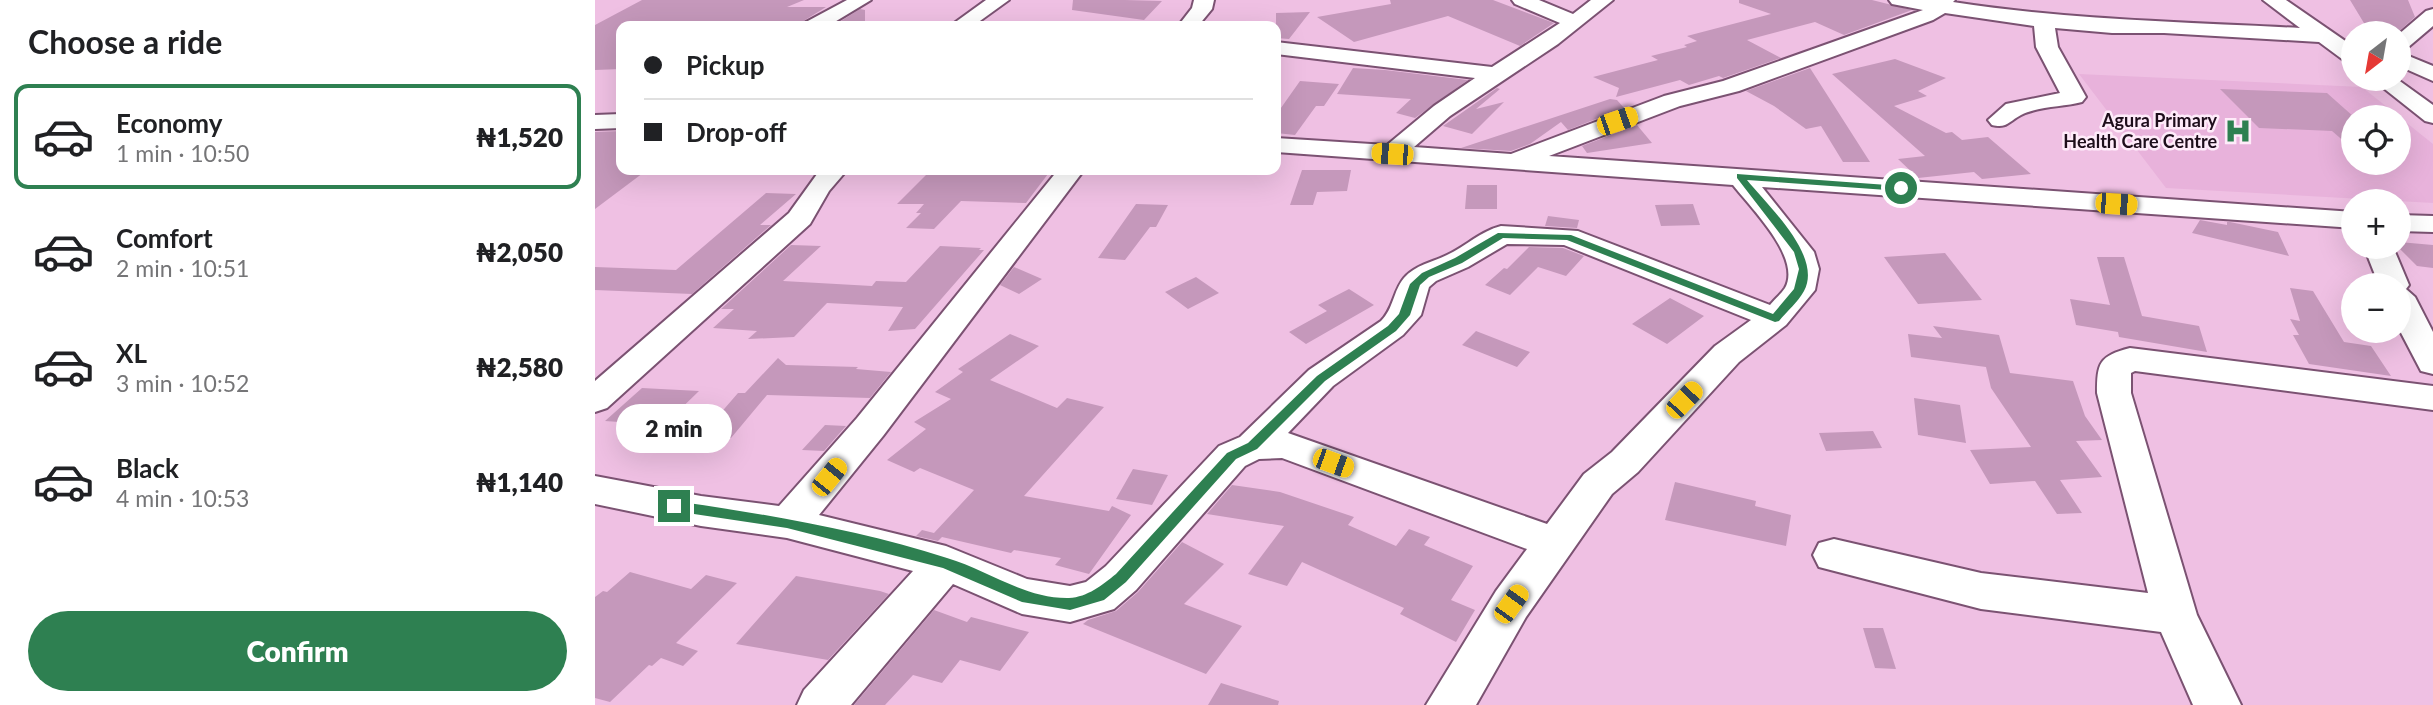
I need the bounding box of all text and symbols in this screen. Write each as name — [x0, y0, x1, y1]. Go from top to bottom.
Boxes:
north arrow — [2341, 21, 2411, 91]
map controls — [2341, 21, 2411, 343]
text: Choose a ride — [28, 22, 222, 61]
text: Pickup — [686, 49, 765, 81]
car — [1594, 104, 1641, 138]
icon: car — [32, 105, 95, 168]
button: locate — [2341, 105, 2411, 175]
text: Economy — [116, 107, 222, 139]
place label: Agura Primary Health Care Centre — [2063, 109, 2218, 152]
text: Drop-off — [686, 116, 787, 148]
hospital icon: Agura Primary Health Care Centre — [2223, 116, 2253, 146]
text: ₦1,520 — [476, 121, 563, 153]
text: 1 min · 10:50 — [116, 139, 249, 167]
car — [1371, 142, 1414, 166]
route start — [1885, 172, 1917, 204]
button: + — [2341, 189, 2411, 259]
car — [2095, 192, 2138, 216]
icon: car — [32, 220, 95, 283]
text: Comfort — [116, 222, 213, 254]
text: ₦2,050 — [476, 236, 563, 268]
text: 2 min · 10:51 — [116, 254, 249, 282]
button: − — [2341, 273, 2411, 343]
icon: car — [32, 335, 95, 398]
text: XL — [116, 337, 147, 369]
text: ₦2,580 — [476, 351, 563, 383]
text: 3 min · 10:52 — [116, 369, 249, 397]
car — [1662, 378, 1707, 422]
callout: 2 min — [616, 405, 732, 454]
text: 2 min — [645, 414, 703, 442]
car — [1310, 446, 1357, 480]
icon: car — [32, 450, 95, 513]
text: Black — [116, 452, 179, 484]
car — [808, 454, 851, 500]
text: ₦1,140 — [476, 466, 563, 498]
text: 4 min · 10:53 — [116, 484, 249, 512]
route end — [658, 490, 690, 522]
car — [1491, 581, 1532, 627]
button: Confirm — [28, 611, 567, 691]

